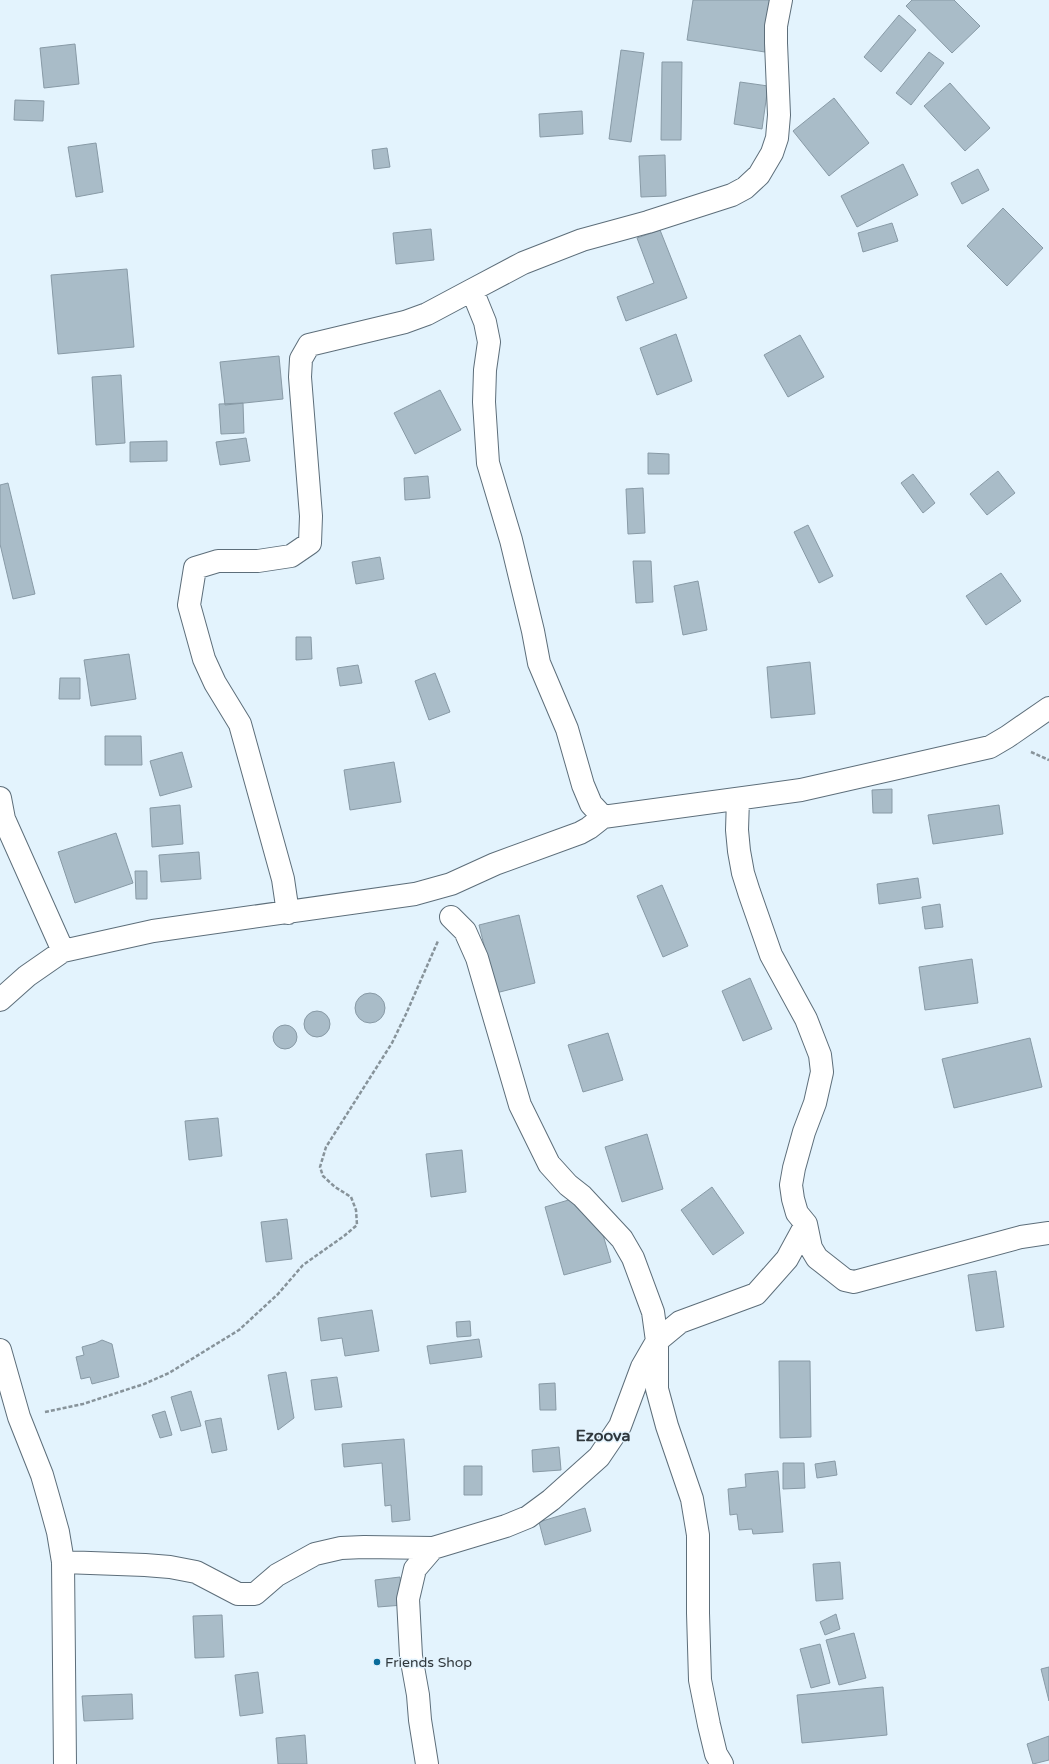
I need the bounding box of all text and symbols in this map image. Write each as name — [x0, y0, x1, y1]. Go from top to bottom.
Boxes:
district label: Ezoova — [576, 1426, 630, 1446]
place label: Friends Shop — [385, 1654, 472, 1671]
marker: Friends Shop — [372, 1657, 382, 1667]

